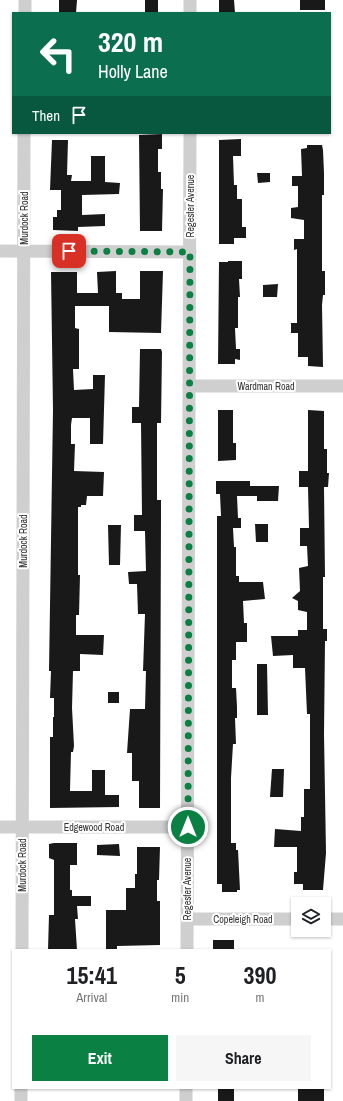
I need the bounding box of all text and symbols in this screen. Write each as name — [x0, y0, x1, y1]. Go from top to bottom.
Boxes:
text: 320 m — [98, 23, 163, 61]
icon: left — [32, 28, 84, 80]
text: Holly Lane — [98, 59, 168, 84]
icon: arrive — [68, 104, 90, 126]
text: Then — [32, 105, 60, 126]
street label: Regester Avenue — [184, 174, 197, 237]
street label: Murdock Road — [18, 191, 31, 245]
pin — [52, 234, 86, 268]
icon: arrive — [58, 240, 80, 262]
street label: Wardman Road — [237, 380, 295, 393]
street label: Murdock Road — [17, 514, 30, 568]
position arrow — [167, 806, 209, 848]
street label: Edgewood Road — [64, 821, 124, 834]
street label: Murdock Road — [16, 838, 29, 892]
street label: Regester Avenue — [181, 857, 194, 920]
map controls — [291, 897, 331, 937]
button: layers — [291, 897, 331, 937]
street label: Copeleigh Road — [213, 913, 273, 926]
text: 15:41 — [67, 959, 117, 991]
text: 5 — [175, 959, 186, 991]
text: 390 — [244, 959, 276, 991]
text: Arrival — [76, 989, 107, 1006]
text: min — [171, 989, 189, 1006]
text: m — [256, 989, 264, 1006]
button: Exit — [32, 1035, 168, 1081]
button: Share — [176, 1035, 311, 1081]

